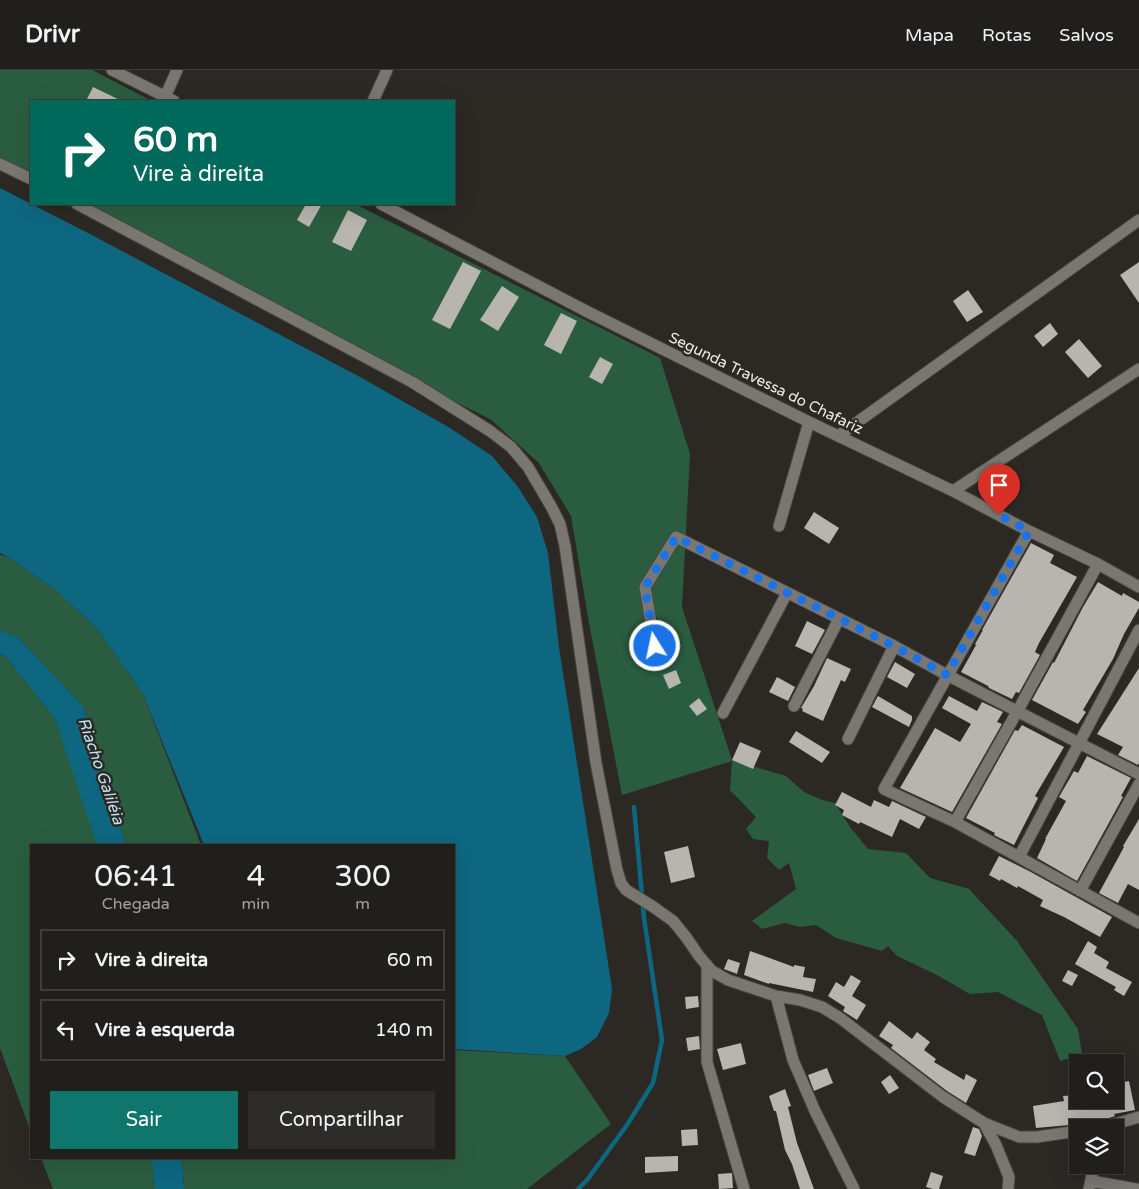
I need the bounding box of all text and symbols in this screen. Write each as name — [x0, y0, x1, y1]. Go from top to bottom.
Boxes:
text: Drivr — [25, 20, 80, 49]
text: Mapa — [905, 24, 954, 46]
text: Rotas — [982, 24, 1031, 46]
text: Salvos — [1059, 24, 1114, 46]
text: 60 m — [133, 119, 218, 161]
icon: right — [50, 120, 115, 185]
text: Vire à direita — [133, 161, 264, 187]
street label: Segunda Travessa do Chafariz — [666, 328, 866, 438]
pin — [978, 464, 1020, 515]
icon: arrive — [985, 471, 1013, 499]
position arrow — [628, 619, 680, 671]
water label: Riacho Galiléia — [73, 715, 129, 828]
text: 06:41 — [94, 858, 177, 895]
text: 4 — [246, 858, 265, 895]
text: 300 — [334, 858, 391, 895]
text: Chegada — [102, 894, 170, 914]
text: min — [242, 894, 270, 914]
text: m — [355, 894, 370, 914]
icon: right — [52, 946, 80, 974]
text: Vire à direita — [95, 949, 208, 971]
text: 60 m — [387, 949, 433, 971]
icon: left — [52, 1016, 80, 1044]
text: Vire à esquerda — [95, 1019, 235, 1041]
text: 140 m — [375, 1019, 433, 1041]
map controls — [1069, 1054, 1124, 1174]
button: search — [1069, 1054, 1124, 1109]
button: Sair — [50, 1091, 238, 1149]
button: Compartilhar — [248, 1091, 435, 1149]
button: layers — [1069, 1119, 1124, 1174]

